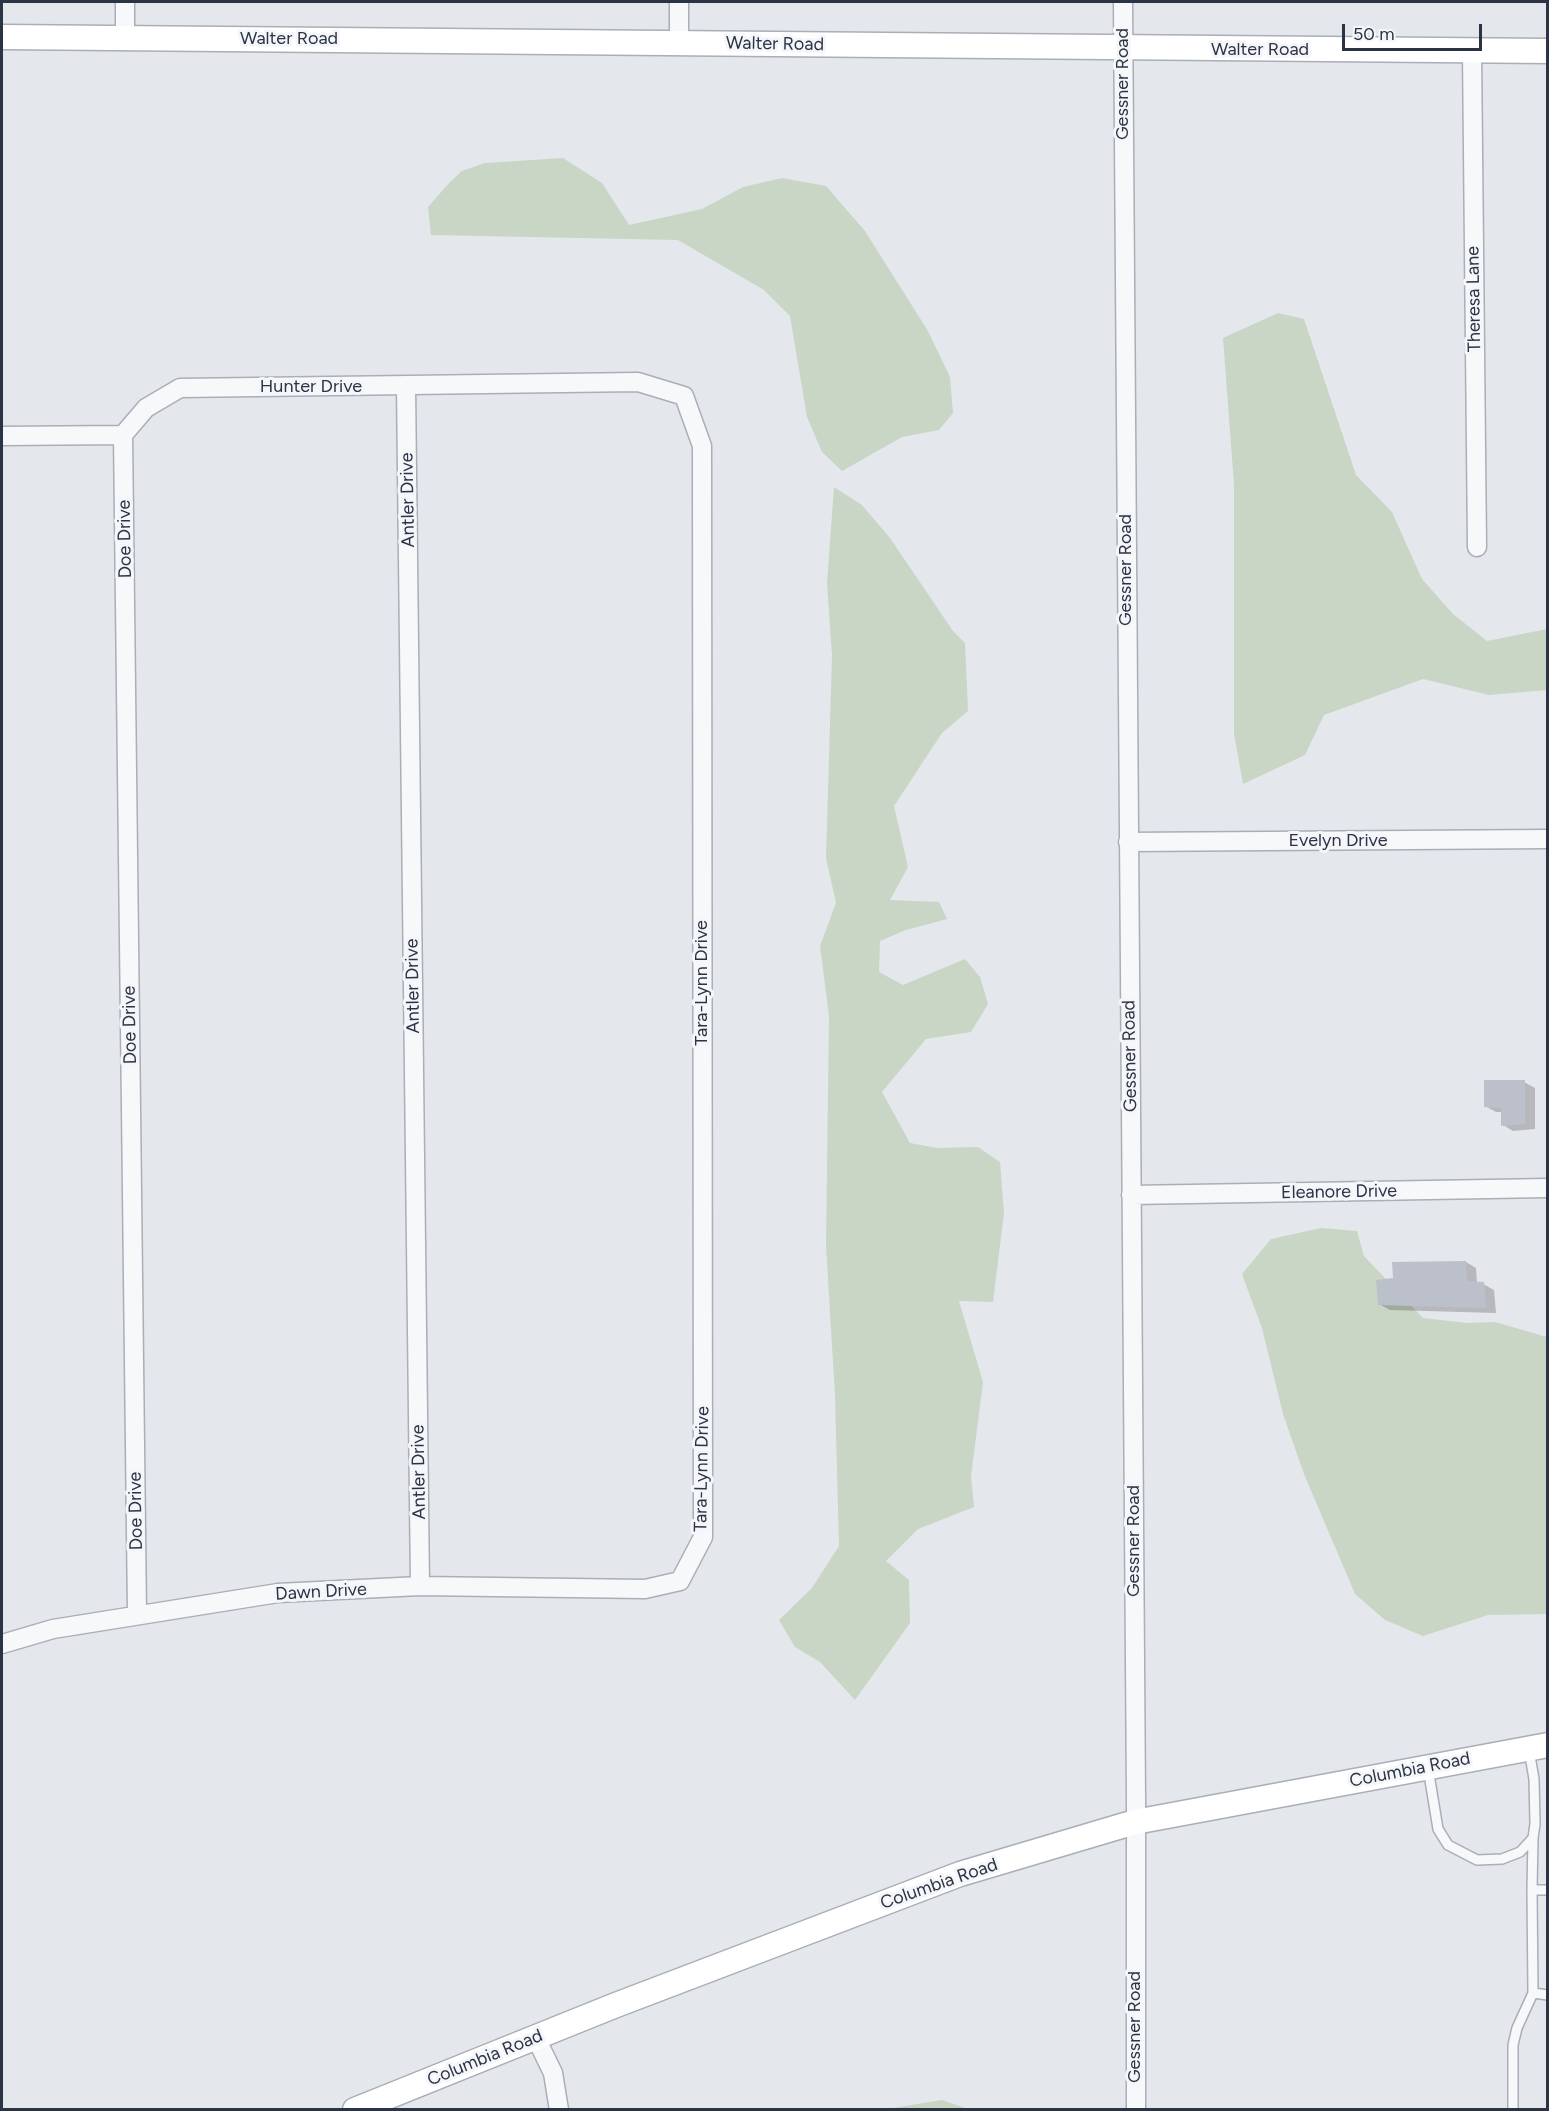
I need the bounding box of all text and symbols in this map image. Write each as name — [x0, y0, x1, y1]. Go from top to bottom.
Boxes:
scale bar — [1345, 12, 1484, 50]
text: 50 m — [1353, 23, 1395, 45]
street label: Walter Road — [240, 28, 338, 50]
street label: Gessner Road — [1112, 28, 1134, 140]
street label: Walter Road — [726, 32, 824, 56]
street label: Walter Road — [1211, 39, 1309, 61]
street label: Theresa Lane — [1462, 246, 1486, 352]
street label: Hunter Drive — [260, 376, 362, 398]
street label: Antler Drive — [396, 452, 420, 548]
street label: Doe Drive — [114, 499, 136, 579]
street label: Gessner Road — [1115, 514, 1137, 626]
street label: Evelyn Drive — [1288, 830, 1388, 852]
street label: Tara-Lynn Drive — [691, 920, 713, 1046]
street label: Antler Drive — [401, 938, 425, 1034]
street label: Doe Drive — [119, 985, 141, 1065]
street label: Gessner Road — [1118, 1000, 1142, 1112]
street label: Eleanore Drive — [1281, 1180, 1397, 1204]
street label: Tara-Lynn Drive — [690, 1406, 714, 1532]
street label: Antler Drive — [407, 1424, 431, 1520]
street label: Doe Drive — [125, 1471, 147, 1551]
street label: Gessner Road — [1123, 1485, 1145, 1597]
street label: Dawn Drive — [275, 1579, 367, 1605]
street label: Columbia Road — [1348, 1748, 1472, 1792]
street label: Columbia Road — [878, 1854, 1000, 1914]
street label: Gessner Road — [1124, 1971, 1146, 2083]
street label: Columbia Road — [424, 2025, 546, 2091]

